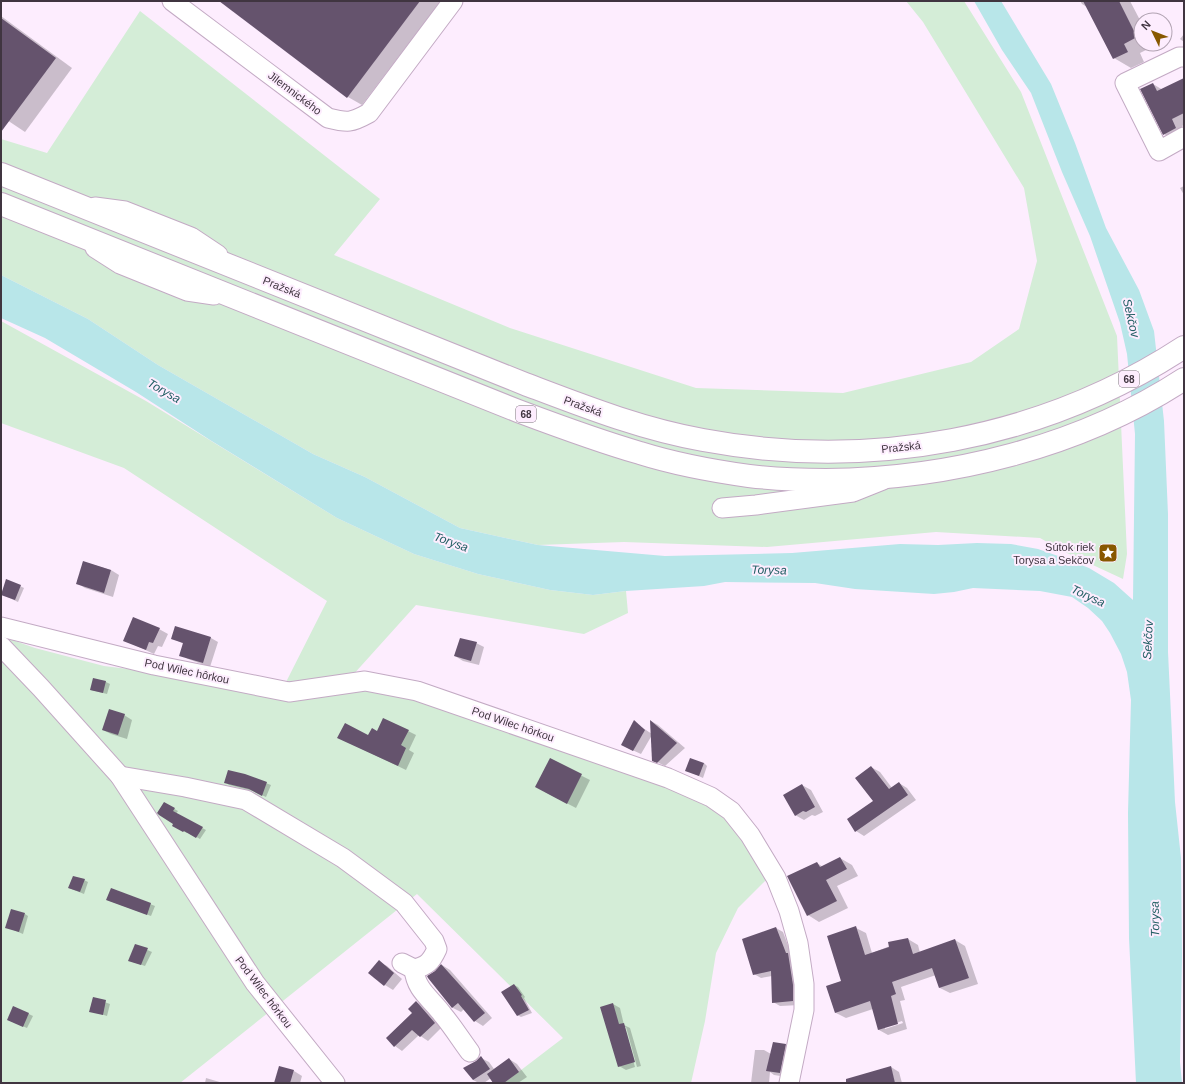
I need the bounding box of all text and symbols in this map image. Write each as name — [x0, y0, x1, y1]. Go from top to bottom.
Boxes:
north arrow — [1133, 12, 1173, 52]
text: N — [1139, 18, 1153, 32]
street label: Jilemnického — [266, 69, 324, 117]
street label: Pražská — [261, 274, 303, 300]
water label: Sekčov — [1120, 297, 1142, 340]
road number: 68 — [1119, 371, 1139, 387]
water label: Torysa — [145, 376, 183, 406]
street label: Pražská — [562, 394, 605, 419]
road number: 68 — [516, 406, 536, 422]
street label: Pražská — [881, 439, 922, 455]
water label: Torysa — [432, 529, 470, 555]
place label: Sútok riek Torysa a Sekčov — [1013, 541, 1094, 566]
place icon: Sútok riek Torysa a Sekčov — [1097, 542, 1119, 564]
water label: Torysa — [751, 563, 787, 577]
water label: Torysa — [1069, 582, 1107, 610]
water label: Sekčov — [1140, 619, 1156, 660]
street label: Pod Wilec hôrkou — [144, 656, 230, 686]
street label: Pod Wilec hôrkou — [470, 704, 556, 744]
water label: Torysa — [1148, 901, 1162, 937]
street label: Pod Wilec hôrkou — [233, 954, 295, 1030]

